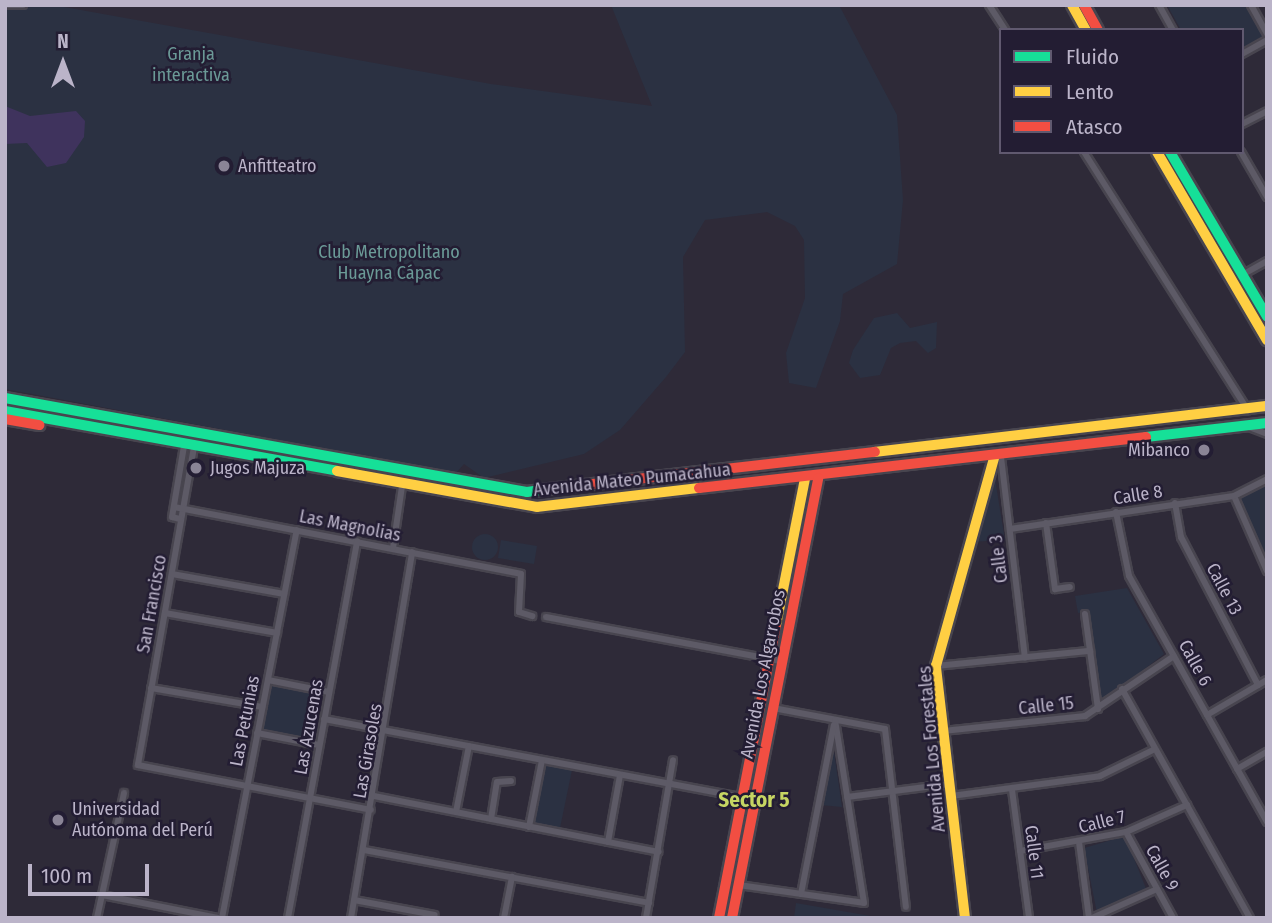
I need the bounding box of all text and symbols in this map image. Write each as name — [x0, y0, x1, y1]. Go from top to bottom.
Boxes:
north arrow — [28, 28, 98, 98]
legend — [999, 28, 1244, 154]
text: N — [57, 30, 69, 53]
park label: Granja interactiva — [152, 44, 230, 86]
text: Fluido — [1066, 44, 1119, 70]
text: Lento — [1066, 79, 1114, 105]
text: Atasco — [1066, 114, 1123, 140]
place label: Anfitteatro — [238, 155, 317, 177]
marker: Anfitteatro — [216, 158, 232, 174]
park label: Club Metropolitano Huayna Cápac — [318, 242, 460, 284]
place label: Mibanco — [1128, 439, 1190, 461]
marker: Mibanco — [1196, 442, 1212, 458]
place label: Jugos Majuza — [210, 457, 305, 479]
street label: Avenida Mateo Pumacahua — [532, 459, 732, 501]
marker: Jugos Majuza — [188, 460, 204, 476]
street label: Calle 8 — [1112, 480, 1164, 510]
street label: Las Magnolias — [297, 506, 403, 546]
street label: Calle 3 — [985, 534, 1013, 584]
street label: San Francisco — [133, 553, 171, 655]
street label: Calle 13 — [1201, 560, 1247, 618]
street label: Avenida Los Algarrobos — [736, 588, 790, 760]
street label: Calle 6 — [1174, 636, 1216, 690]
street label: Avenida Los Forestales — [914, 665, 950, 833]
street label: Las Petunias — [226, 674, 264, 768]
street label: Las Azucenas — [290, 678, 328, 776]
street label: Calle 15 — [1017, 692, 1075, 720]
street label: Las Girasoles — [349, 702, 387, 800]
district label: Sector 5 — [718, 787, 790, 813]
place label: Universidad Autónoma del Perú — [72, 799, 213, 842]
street label: Calle 7 — [1076, 806, 1128, 838]
marker: Universidad Autónoma del Perú — [50, 812, 66, 828]
street label: Calle 11 — [1020, 824, 1048, 880]
street label: Calle 9 — [1141, 841, 1183, 895]
scale bar — [32, 850, 152, 894]
text: 100 m — [41, 863, 92, 889]

